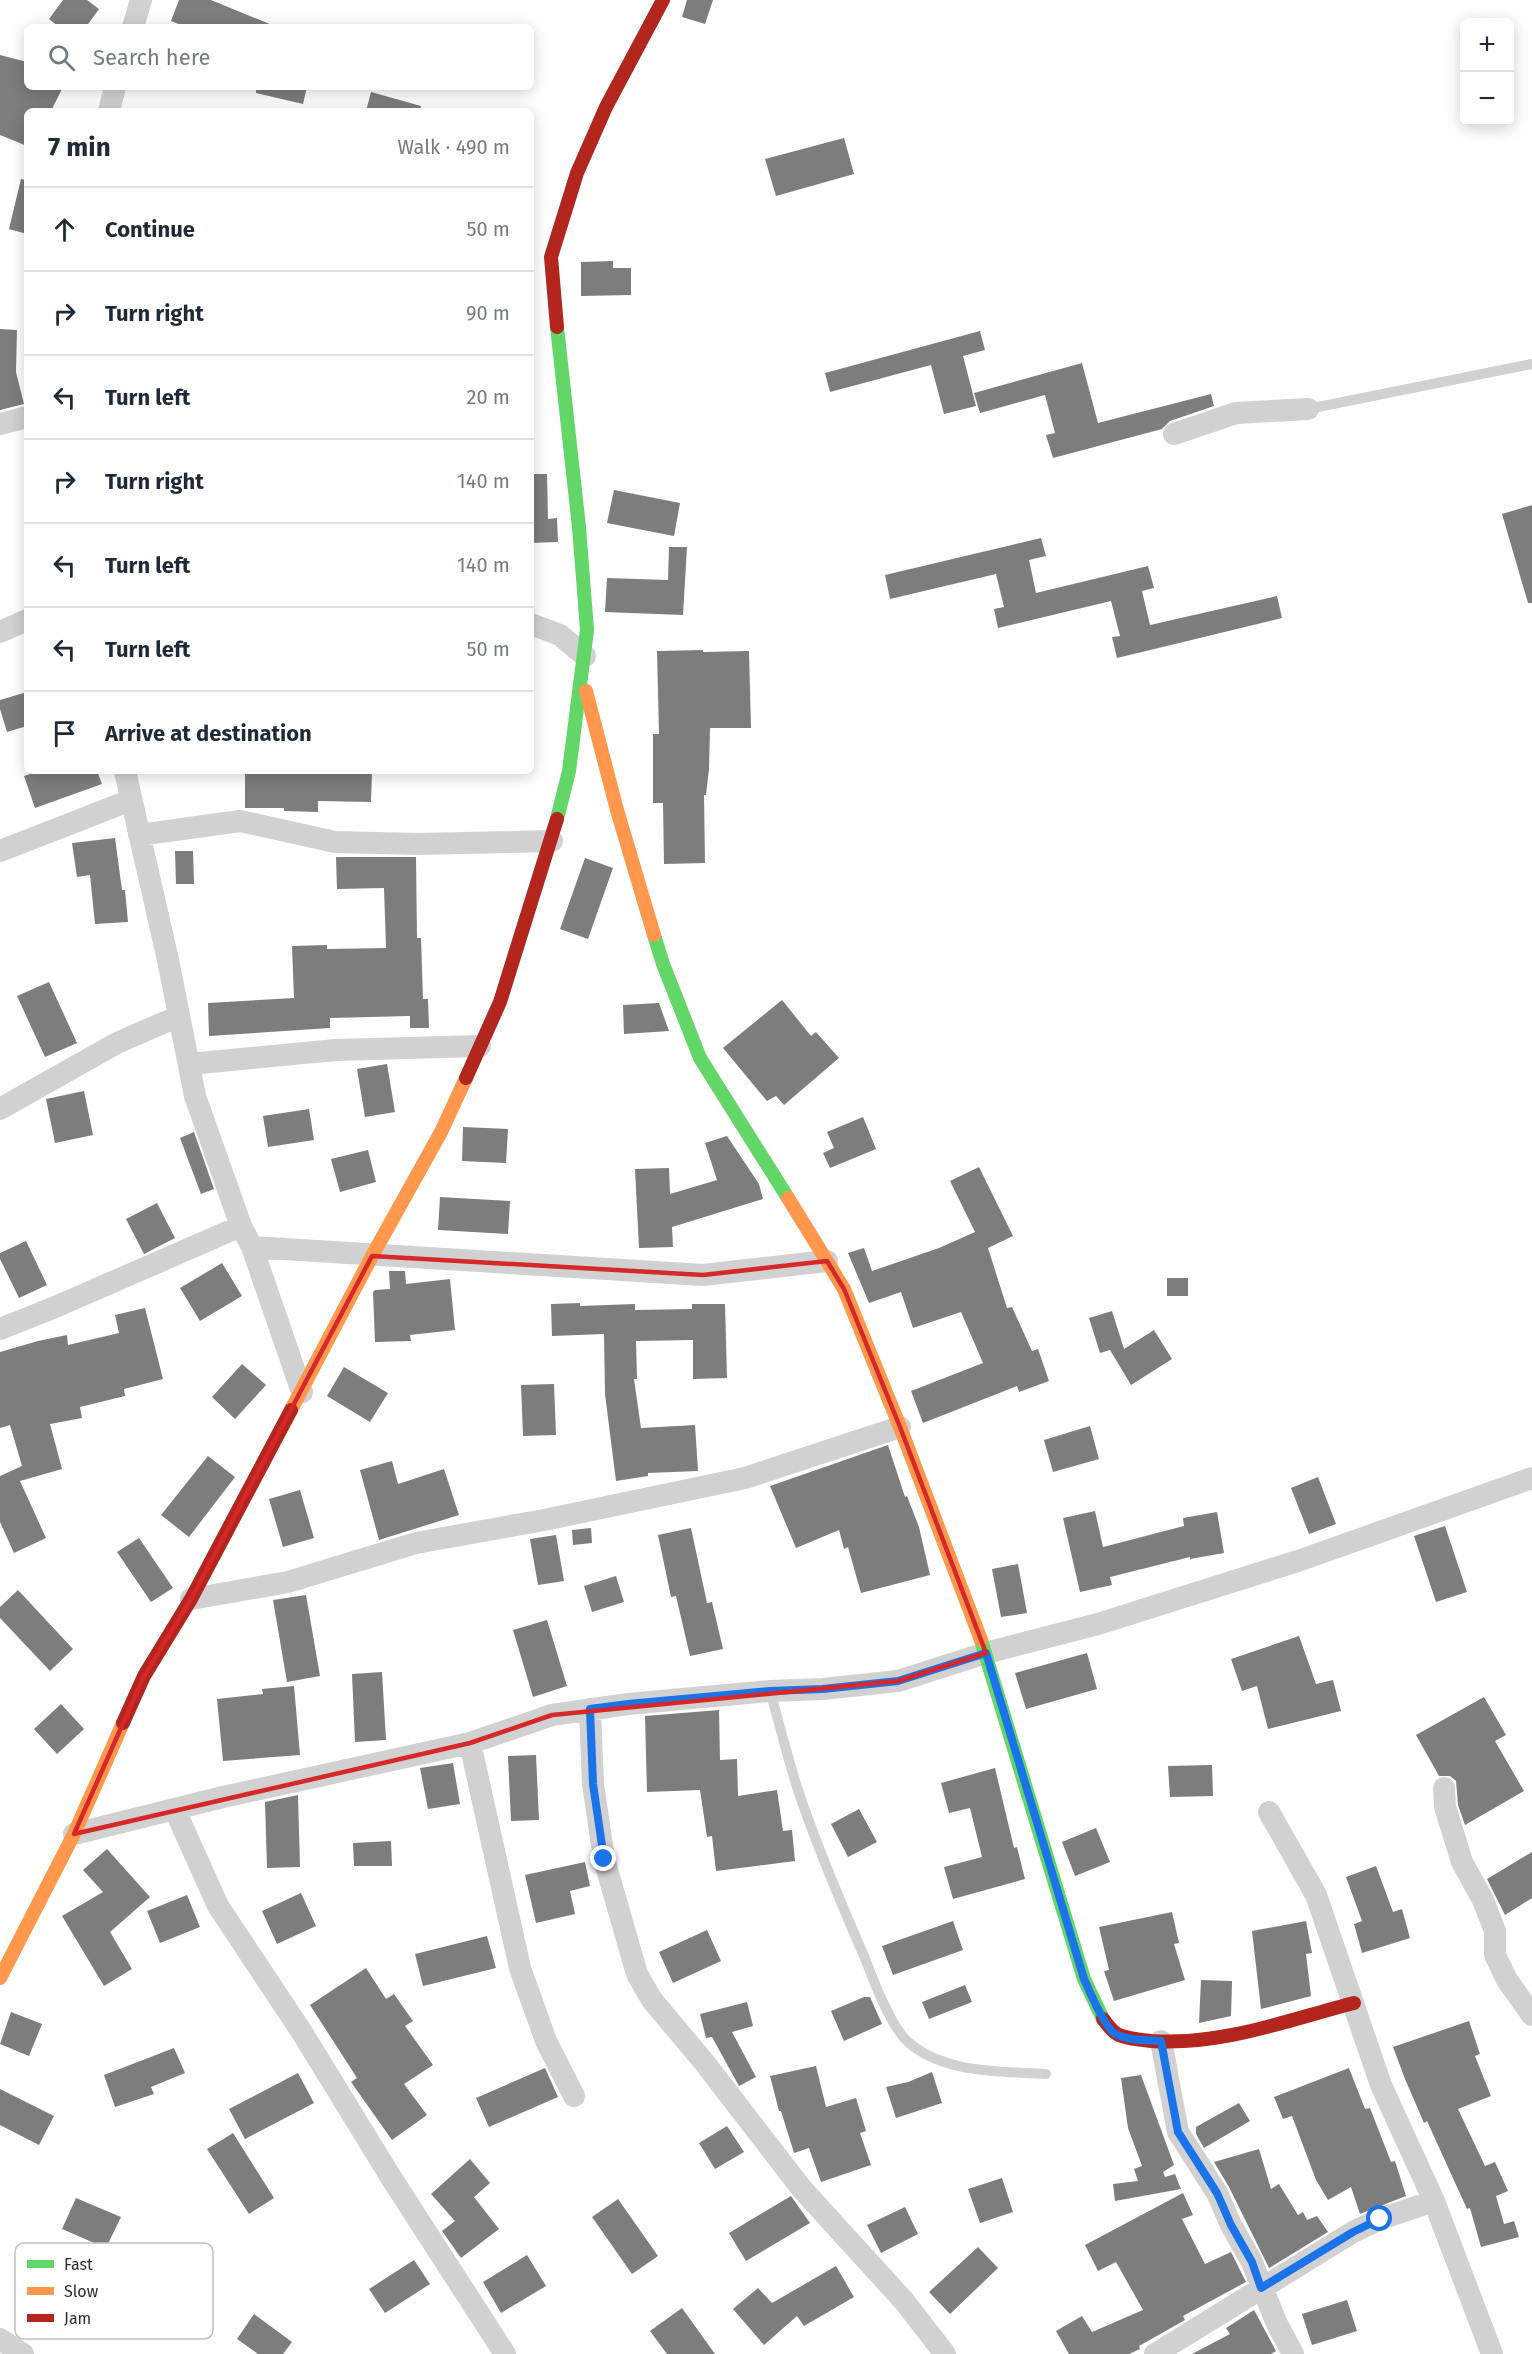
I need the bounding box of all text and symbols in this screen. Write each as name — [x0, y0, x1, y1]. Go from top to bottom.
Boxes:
map controls — [1460, 18, 1514, 126]
button: + — [1460, 18, 1514, 72]
search box — [24, 24, 534, 90]
icon: search — [45, 41, 78, 74]
text: Search here — [93, 44, 211, 71]
button: − — [1460, 72, 1514, 126]
text: 7 min — [48, 132, 111, 163]
text: Walk · 490 m — [398, 135, 510, 159]
icon: ahead — [48, 213, 81, 246]
text: Continue — [105, 216, 195, 243]
text: 50 m — [466, 217, 510, 241]
icon: right — [48, 297, 81, 330]
text: Turn right — [105, 300, 204, 327]
text: 90 m — [466, 301, 510, 325]
icon: left — [48, 381, 81, 414]
text: Turn left — [105, 384, 190, 411]
text: 20 m — [467, 385, 510, 409]
icon: right — [48, 465, 81, 498]
text: Turn right — [105, 468, 204, 495]
text: 140 m — [457, 469, 510, 493]
icon: left — [48, 549, 81, 582]
text: Turn left — [105, 552, 190, 579]
text: 140 m — [457, 553, 510, 577]
icon: left — [48, 633, 81, 666]
text: Turn left — [105, 636, 190, 663]
text: 50 m — [466, 637, 510, 661]
icon: arrive — [48, 717, 81, 750]
text: Arrive at destination — [105, 720, 312, 747]
route end — [590, 1845, 616, 1871]
route start — [1366, 2205, 1392, 2231]
legend — [15, 2243, 213, 2339]
text: Fast — [64, 2255, 93, 2274]
text: Slow — [64, 2282, 99, 2301]
text: Jam — [64, 2309, 91, 2328]

